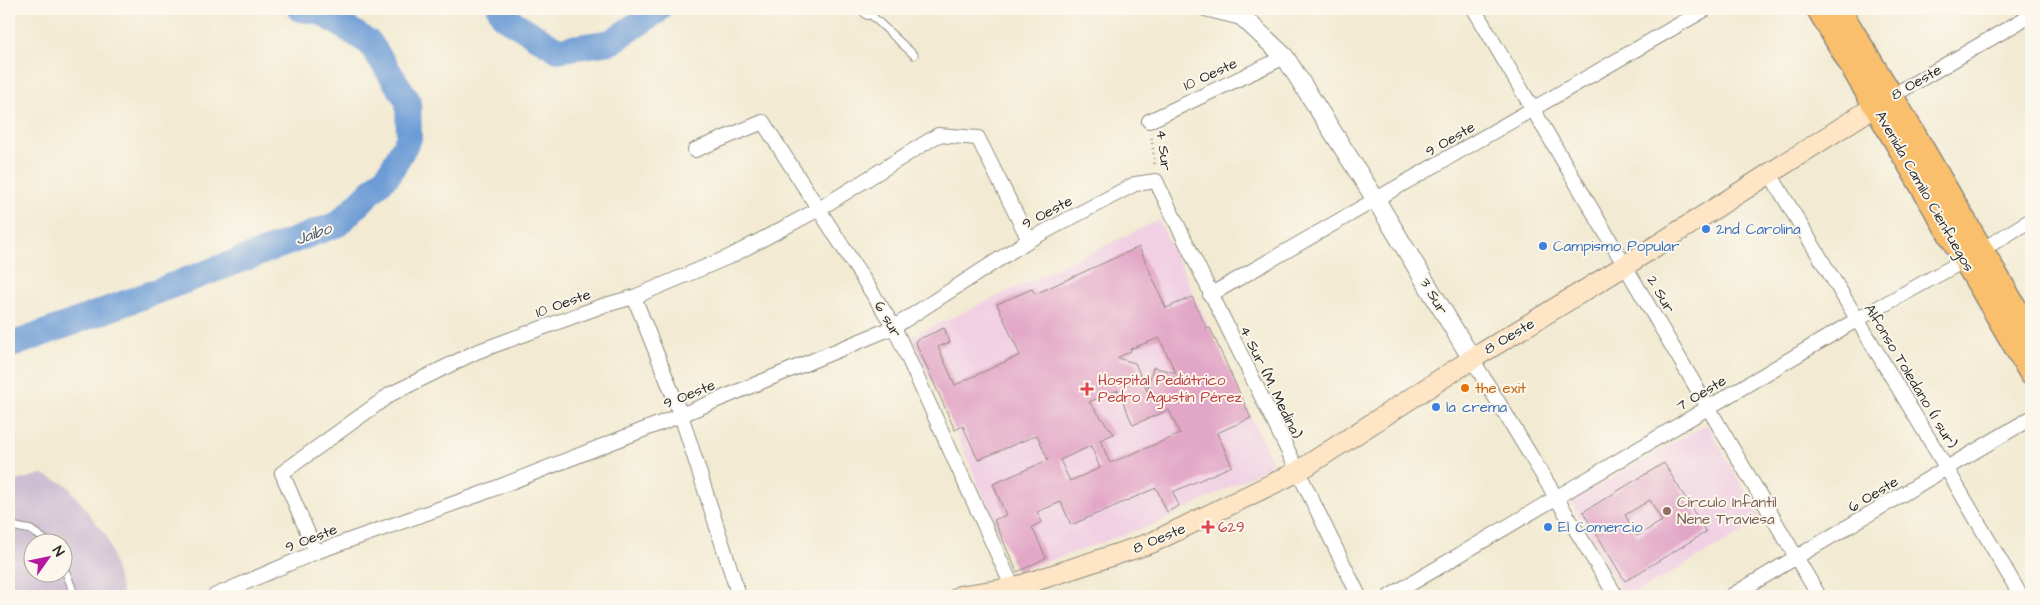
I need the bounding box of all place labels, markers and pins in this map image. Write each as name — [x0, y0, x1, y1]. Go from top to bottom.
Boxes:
place label: 2nd Carolina — [1716, 219, 1801, 240]
marker: 2nd Carolina — [1700, 223, 1712, 235]
place label: Campismo Popular — [1553, 236, 1679, 257]
marker: Campismo Popular — [1537, 240, 1549, 252]
place label: Hospital Pediátrico Pedro Agustín Pérez — [1098, 370, 1242, 409]
place label: the exit — [1475, 378, 1526, 399]
marker: Hospital Pediátrico Pedro Agustín Pérez — [1080, 382, 1094, 396]
marker: the exit — [1459, 382, 1471, 394]
place label: la crema — [1446, 397, 1508, 418]
marker: la crema — [1430, 401, 1442, 413]
place label: Círculo Infantil Nene Traviesa — [1677, 492, 1777, 530]
marker: Círculo Infantil Nene Traviesa — [1661, 505, 1673, 517]
place label: 629 — [1218, 517, 1245, 538]
place label: El Comercio — [1558, 517, 1643, 538]
marker: 629 — [1202, 521, 1214, 533]
marker: El Comercio — [1542, 521, 1554, 533]

